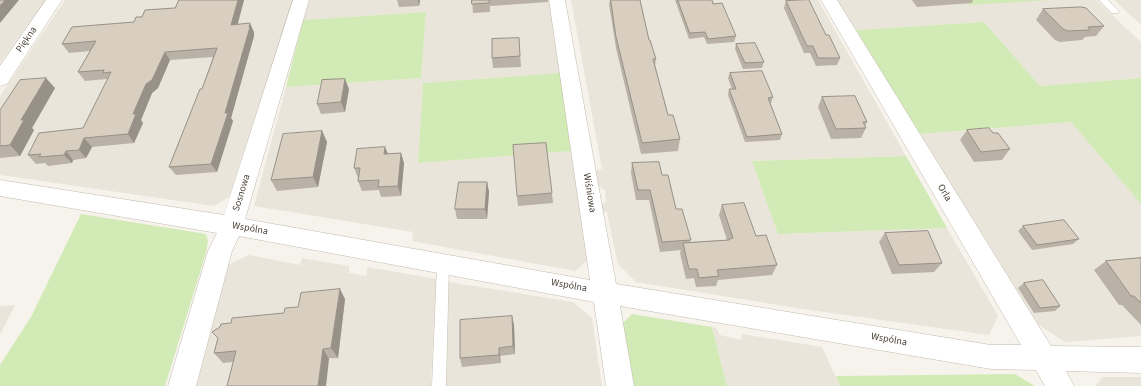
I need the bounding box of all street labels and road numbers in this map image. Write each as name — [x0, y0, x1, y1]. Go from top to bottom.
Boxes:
street label: Piękna — [14, 25, 40, 55]
street label: Wiśniowa — [580, 172, 598, 214]
street label: Sosnowa — [231, 173, 253, 213]
street label: Orla — [934, 182, 954, 204]
street label: Wspólna — [231, 220, 269, 238]
street label: Wspólna — [550, 277, 588, 295]
street label: Wspólna — [870, 331, 908, 349]

